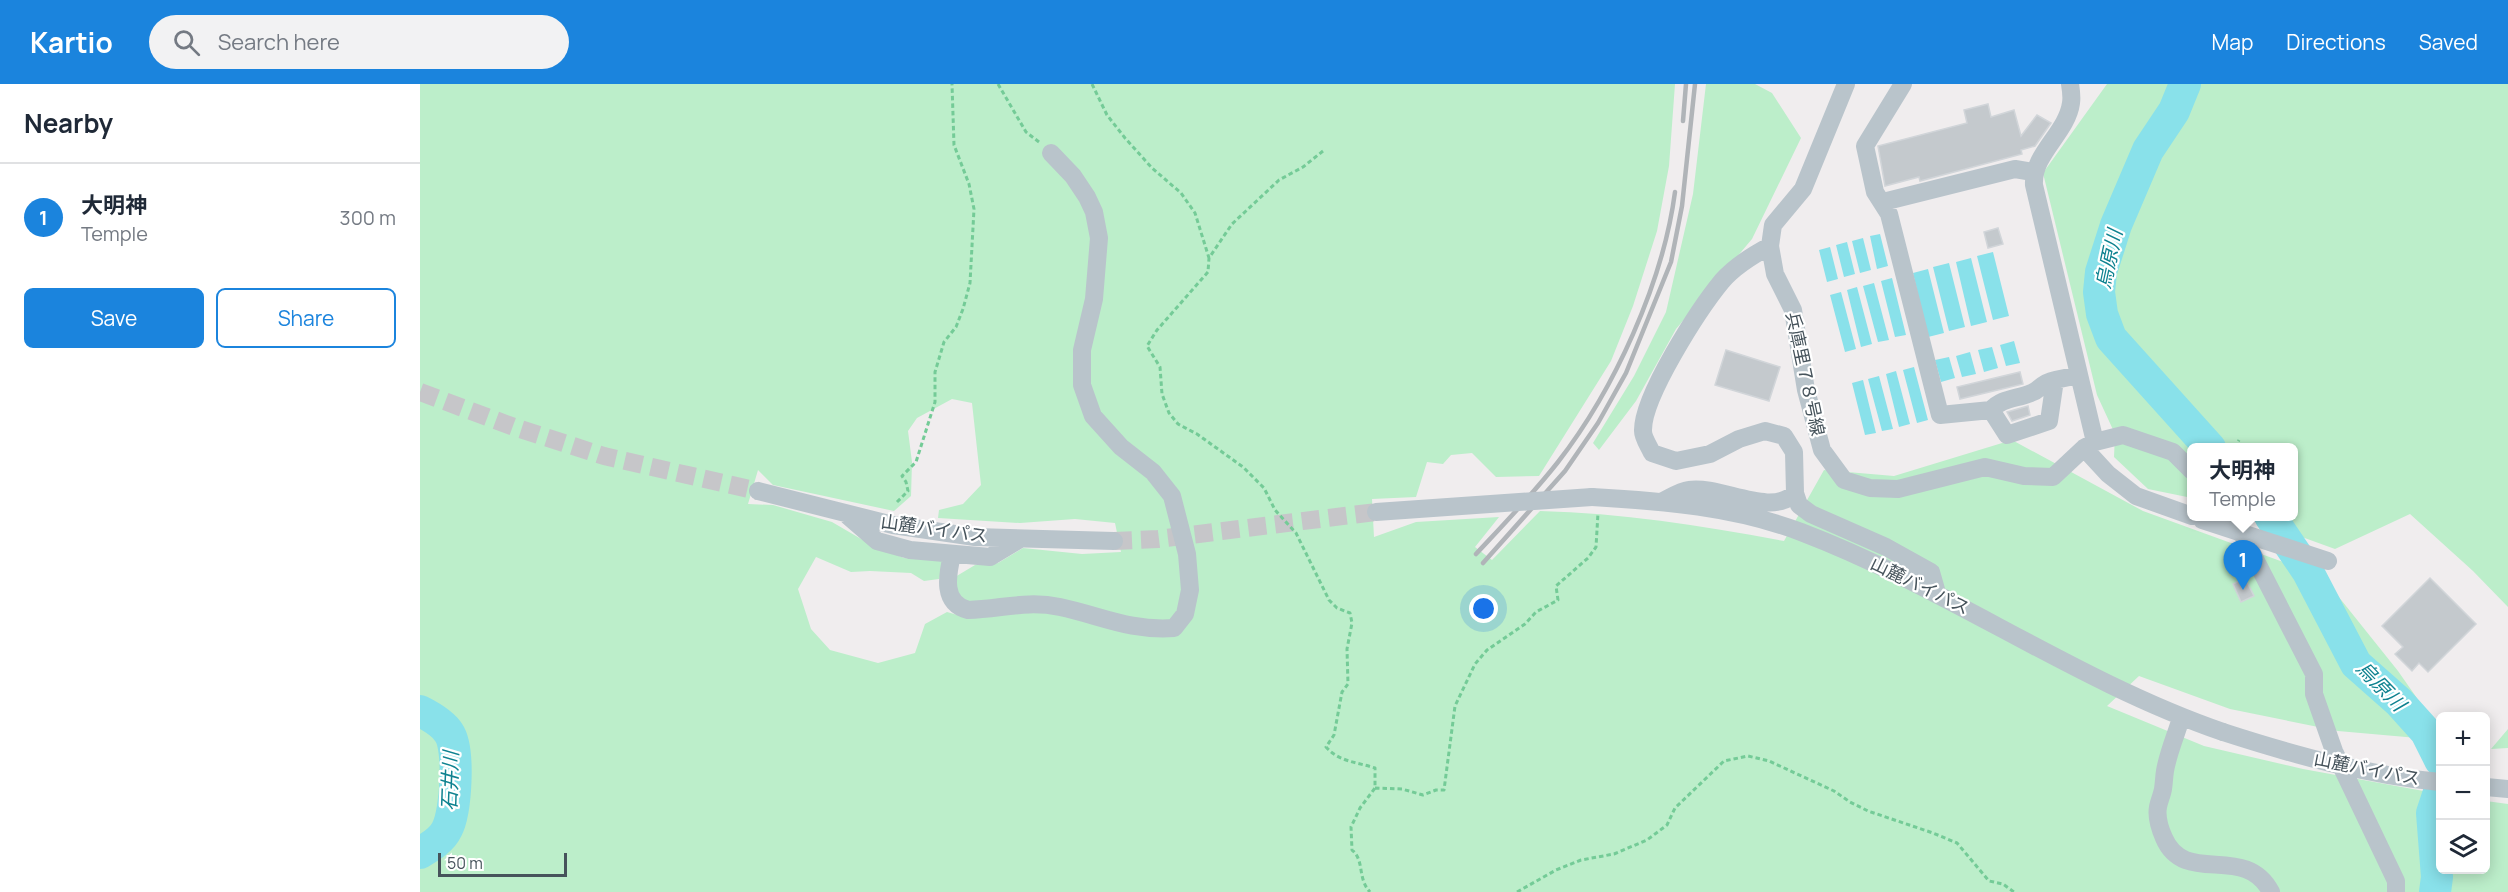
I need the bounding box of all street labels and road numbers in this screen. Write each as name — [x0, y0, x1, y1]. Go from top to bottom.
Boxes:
street label: 兵庫里７８号線 — [1781, 310, 1831, 438]
street label: 山麓バイパス — [879, 509, 989, 547]
street label: 山麓バイパス — [1867, 551, 1974, 619]
street label: 山麓バイパス — [2312, 746, 2422, 790]

